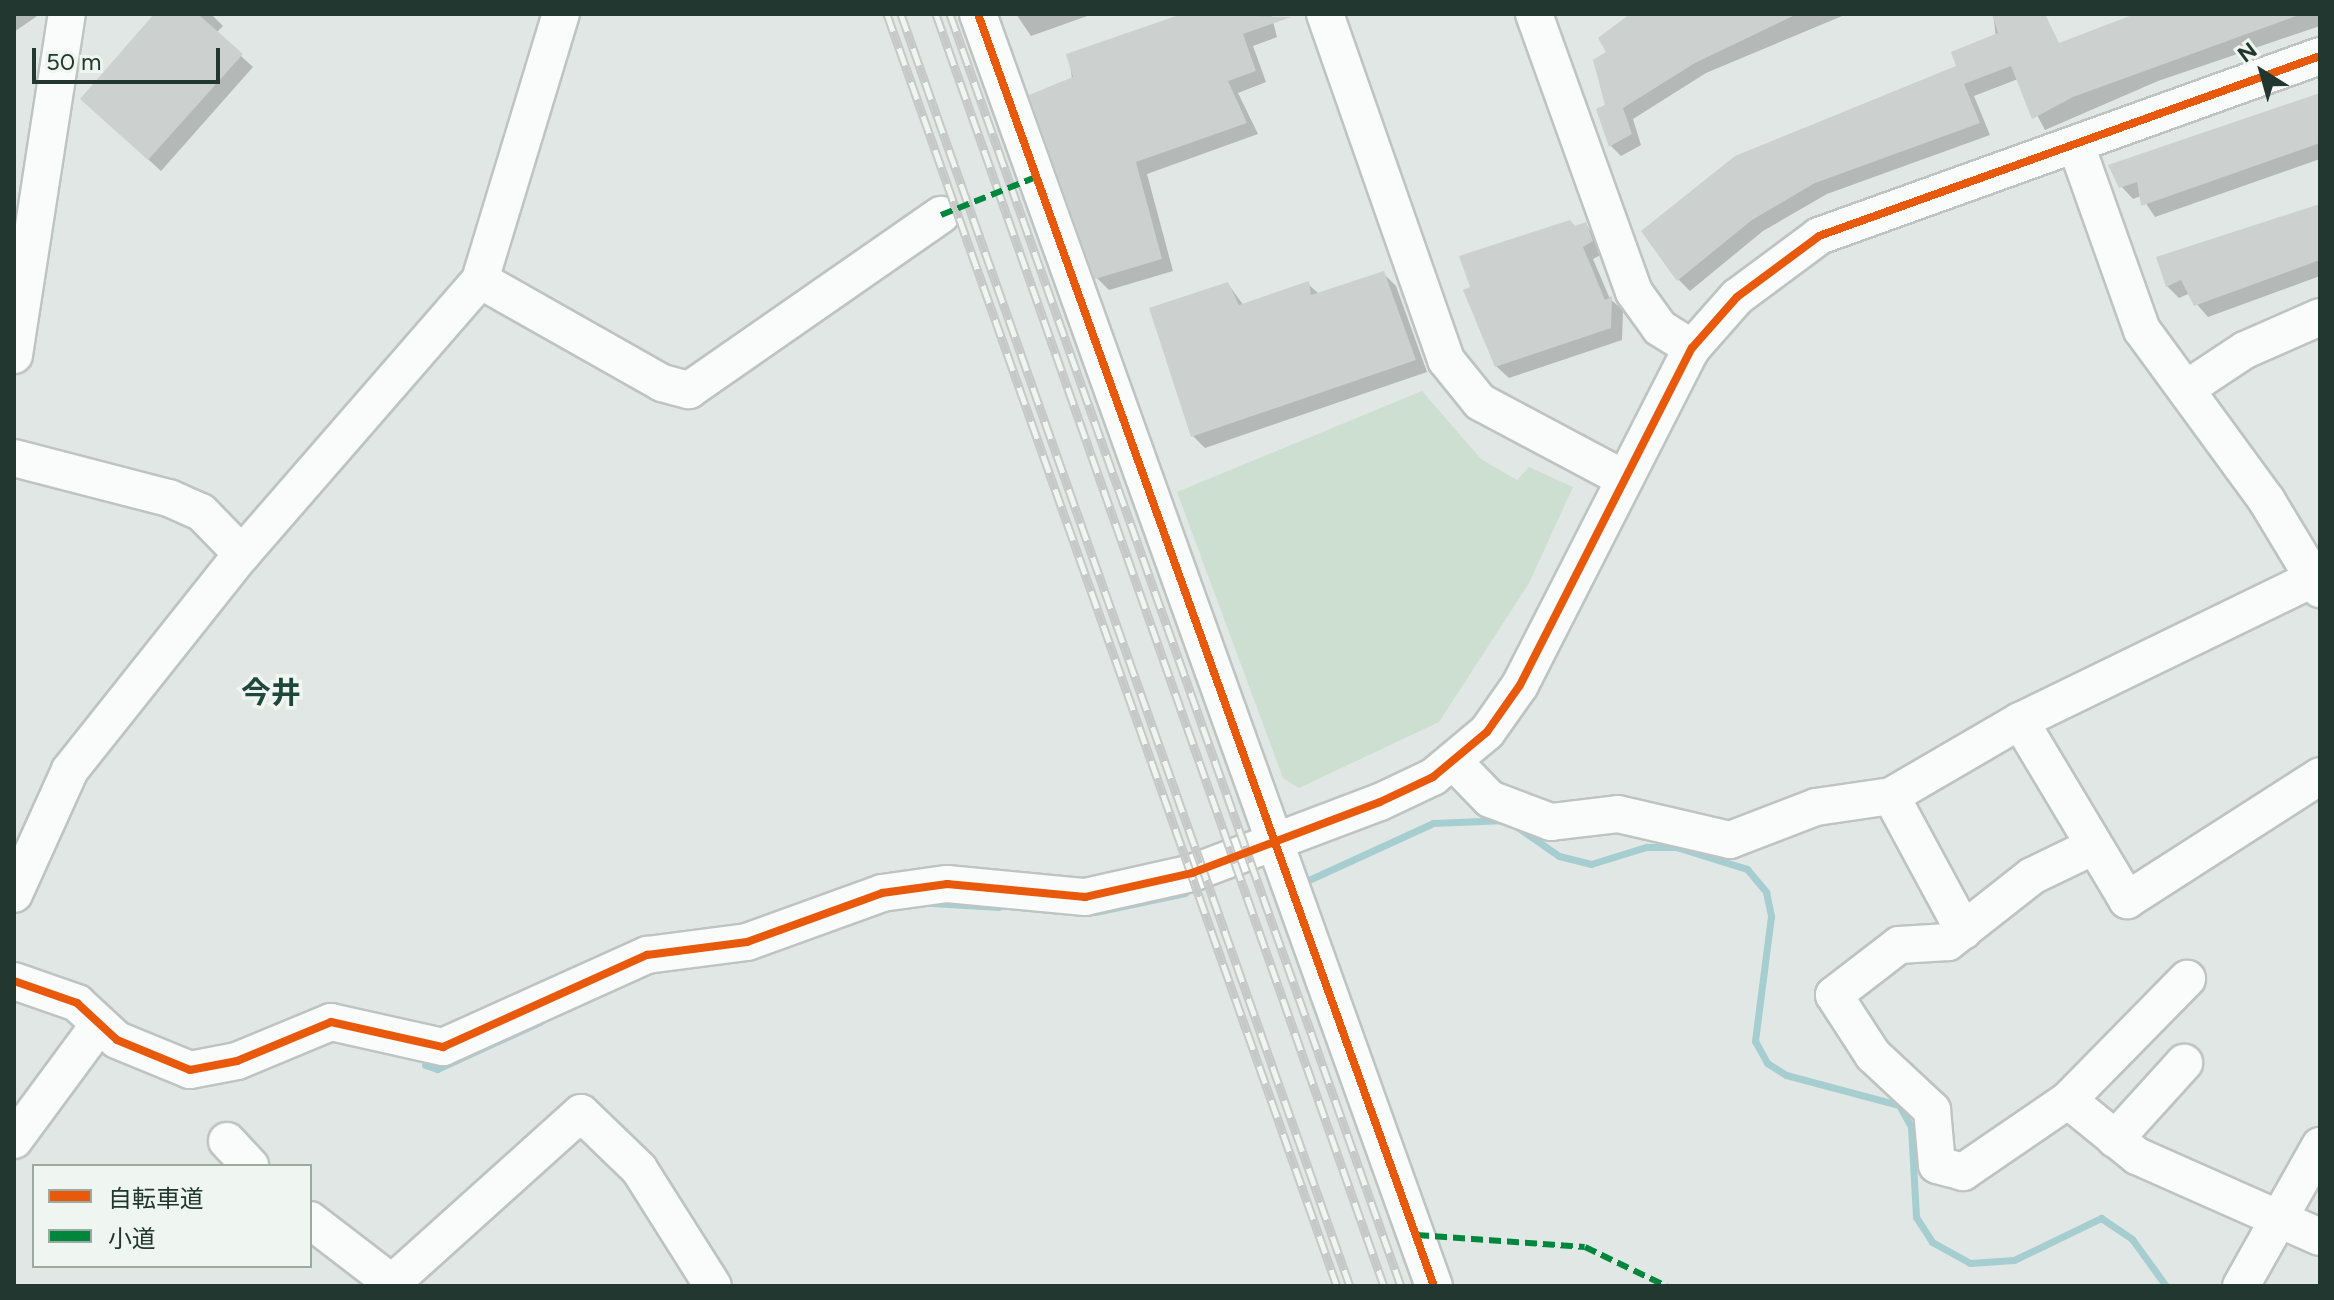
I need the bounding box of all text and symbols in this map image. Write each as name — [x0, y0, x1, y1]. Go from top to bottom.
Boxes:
scale bar — [36, 32, 224, 82]
north arrow — [2222, 32, 2302, 112]
text: N — [2232, 37, 2262, 68]
text: 50 m — [46, 47, 102, 76]
district label: 今井 — [241, 675, 301, 711]
legend — [32, 1164, 312, 1268]
text: 自転車道 — [108, 1184, 204, 1213]
text: 小道 — [108, 1224, 156, 1253]

